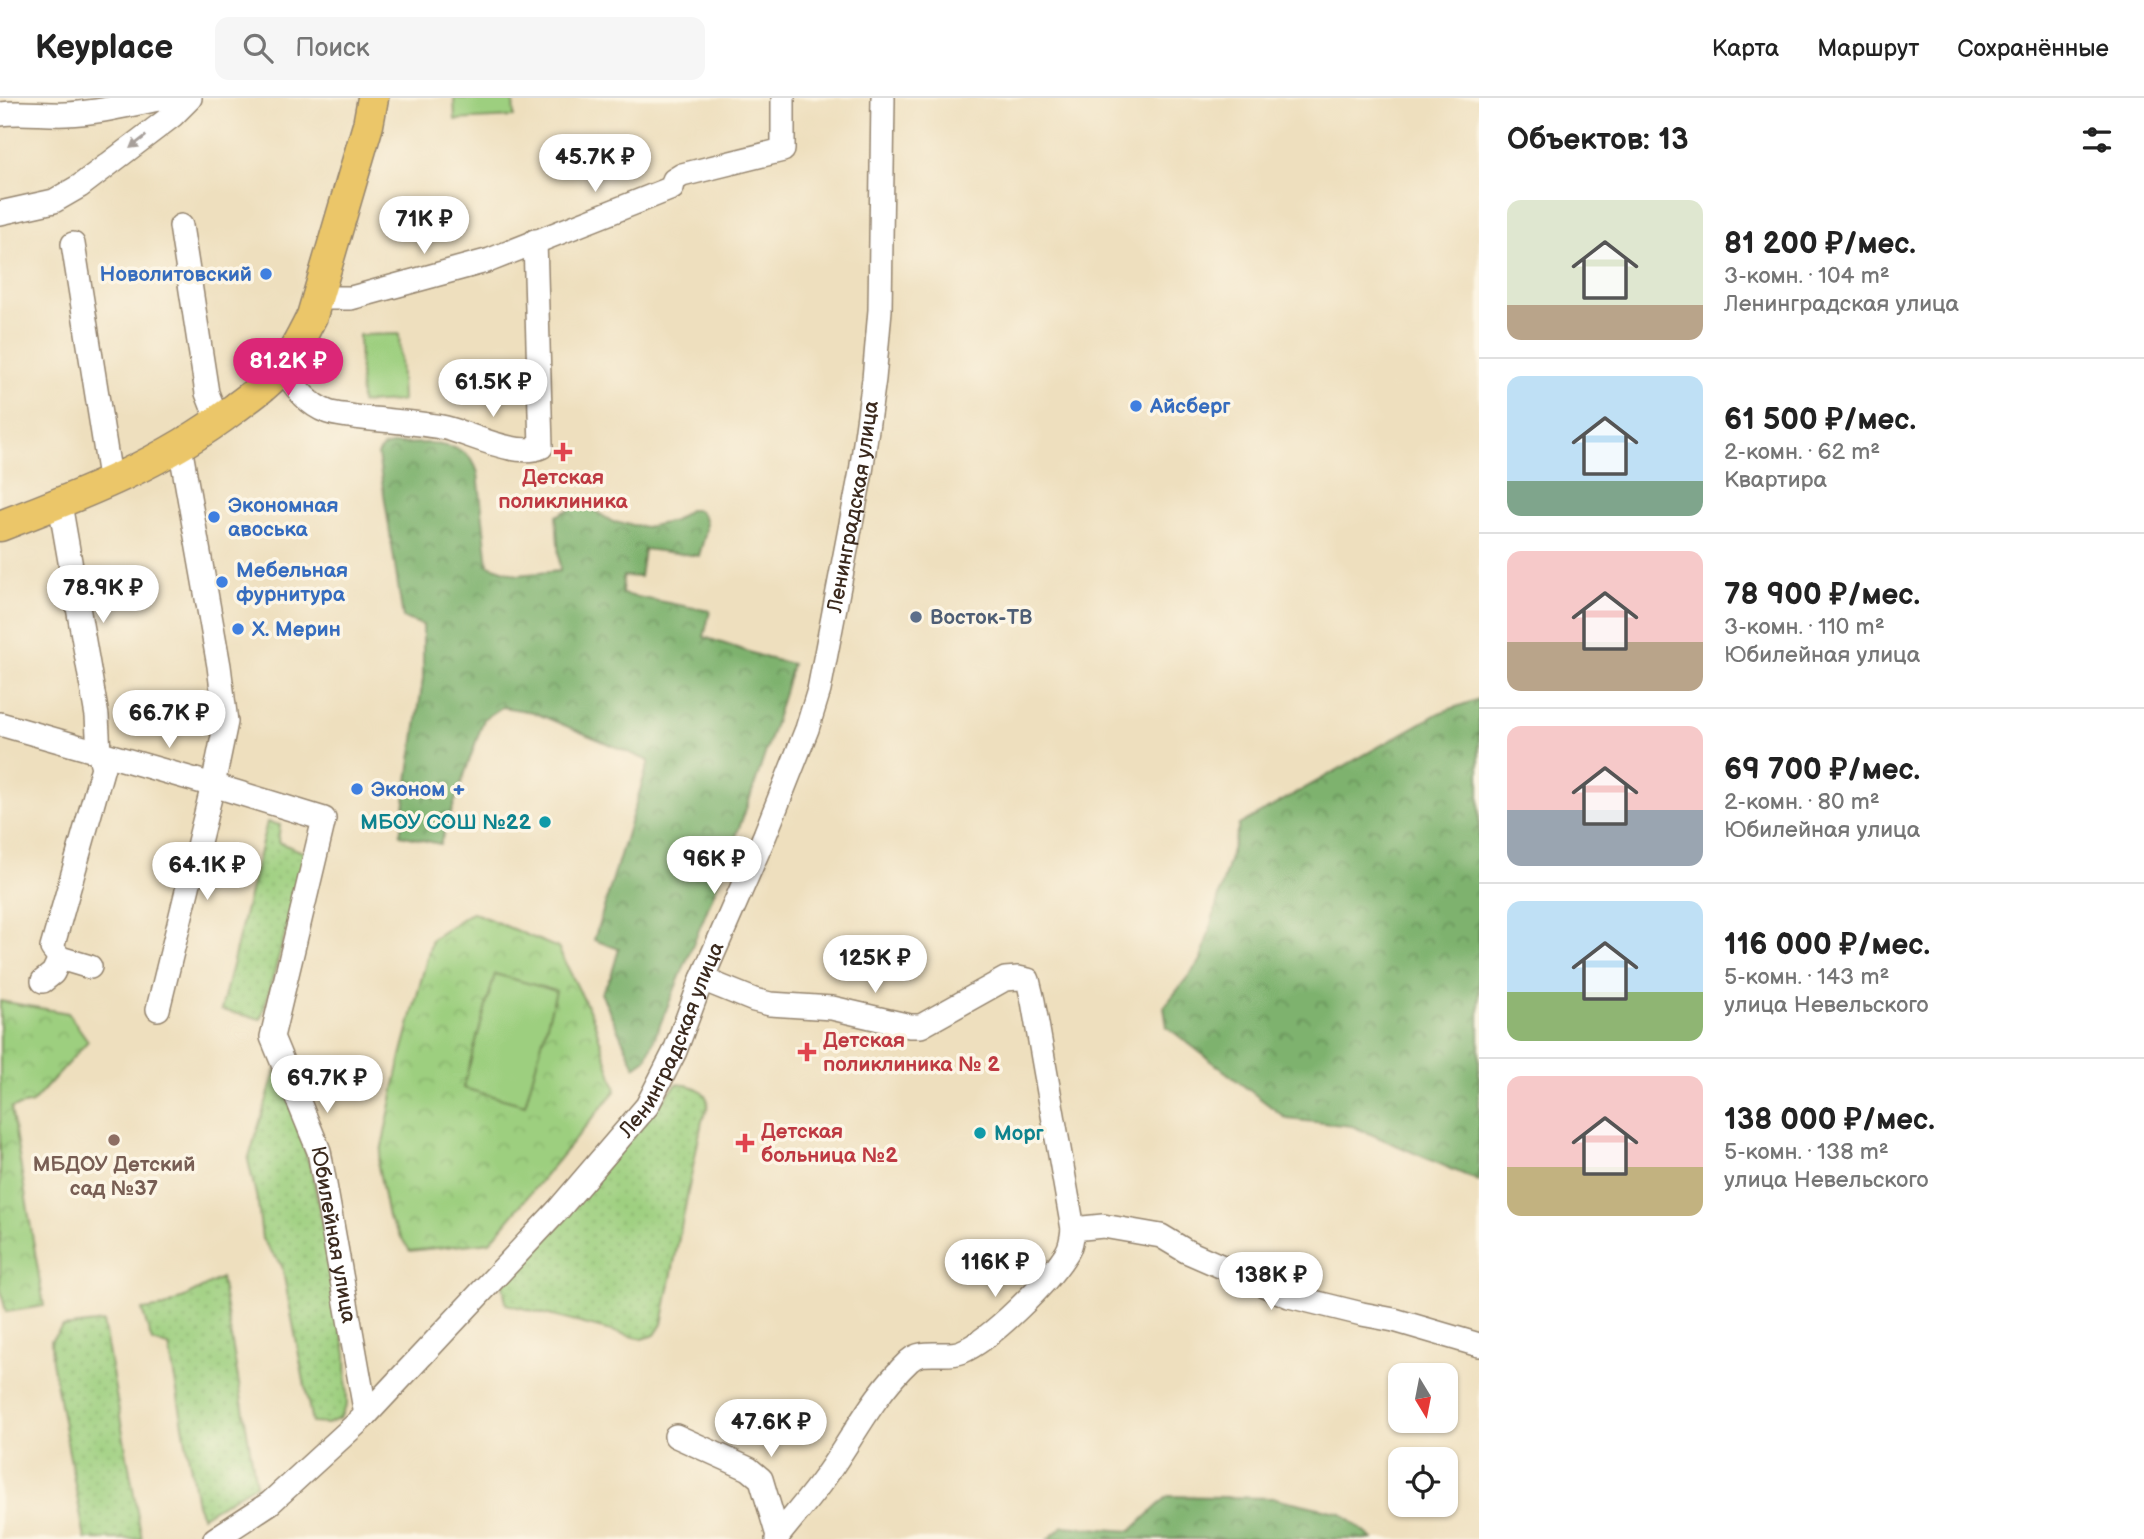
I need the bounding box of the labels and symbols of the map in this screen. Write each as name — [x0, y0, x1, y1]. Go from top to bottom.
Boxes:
one-way arrow — [129, 134, 147, 148]
pin: 45.7K ₽ — [530, 134, 660, 194]
pin: 71K ₽ — [375, 197, 473, 256]
place label: Новолитовский — [100, 262, 252, 287]
marker: Новолитовский — [258, 266, 274, 282]
pin: 81.2K ₽ — [223, 338, 353, 398]
pin: 61.5K ₽ — [428, 360, 558, 419]
place label: Айсберг — [1149, 394, 1231, 419]
street label: Ленинградская улица — [822, 398, 883, 616]
marker: Айсберг — [1128, 398, 1144, 414]
marker: Детская поликлиника — [553, 442, 573, 462]
place label: Детская поликлиника — [498, 465, 629, 514]
place label: Экономная авоська — [228, 493, 339, 542]
marker: Экономная авоська — [206, 509, 222, 525]
place label: Мебельная фурнитура — [236, 558, 348, 607]
pin: 78.9K ₽ — [38, 566, 168, 625]
marker: Мебельная фурнитура — [214, 574, 230, 590]
place label: Восток-ТВ — [930, 605, 1033, 630]
marker: Восток-ТВ — [908, 609, 924, 625]
place label: Х. Мерин — [251, 617, 341, 642]
marker: Х. Мерин — [230, 621, 246, 637]
pin: 66.7K ₽ — [104, 690, 234, 750]
place label: Эконом + — [371, 777, 467, 802]
marker: Эконом + — [349, 781, 365, 797]
place label: МБОУ СОШ №22 — [360, 810, 531, 835]
marker: МБОУ СОШ №22 — [537, 814, 553, 830]
pin: 96K ₽ — [665, 836, 763, 896]
pin: 64.1K ₽ — [142, 842, 272, 902]
pin: 125K ₽ — [818, 936, 932, 995]
street label: Ленинградская улица — [613, 938, 729, 1143]
place label: Детская поликлиника № 2 — [823, 1028, 1000, 1077]
marker: Детская поликлиника № 2 — [797, 1042, 817, 1062]
pin: 69.7K ₽ — [262, 1056, 392, 1115]
place label: Детская больница №2 — [761, 1119, 898, 1168]
place label: Морг — [994, 1121, 1045, 1146]
marker: Морг — [972, 1125, 988, 1141]
marker: МБДОУ Детский сад №37 — [106, 1132, 122, 1148]
marker: Детская больница №2 — [735, 1133, 755, 1153]
street label: Юбилейная улица — [306, 1144, 362, 1326]
place label: МБДОУ Детский сад №37 — [33, 1152, 195, 1201]
pin: 116K ₽ — [938, 1240, 1052, 1299]
pin: 138K ₽ — [1214, 1252, 1328, 1312]
north arrow — [1388, 1363, 1458, 1433]
pin: 47.6K ₽ — [706, 1400, 836, 1459]

